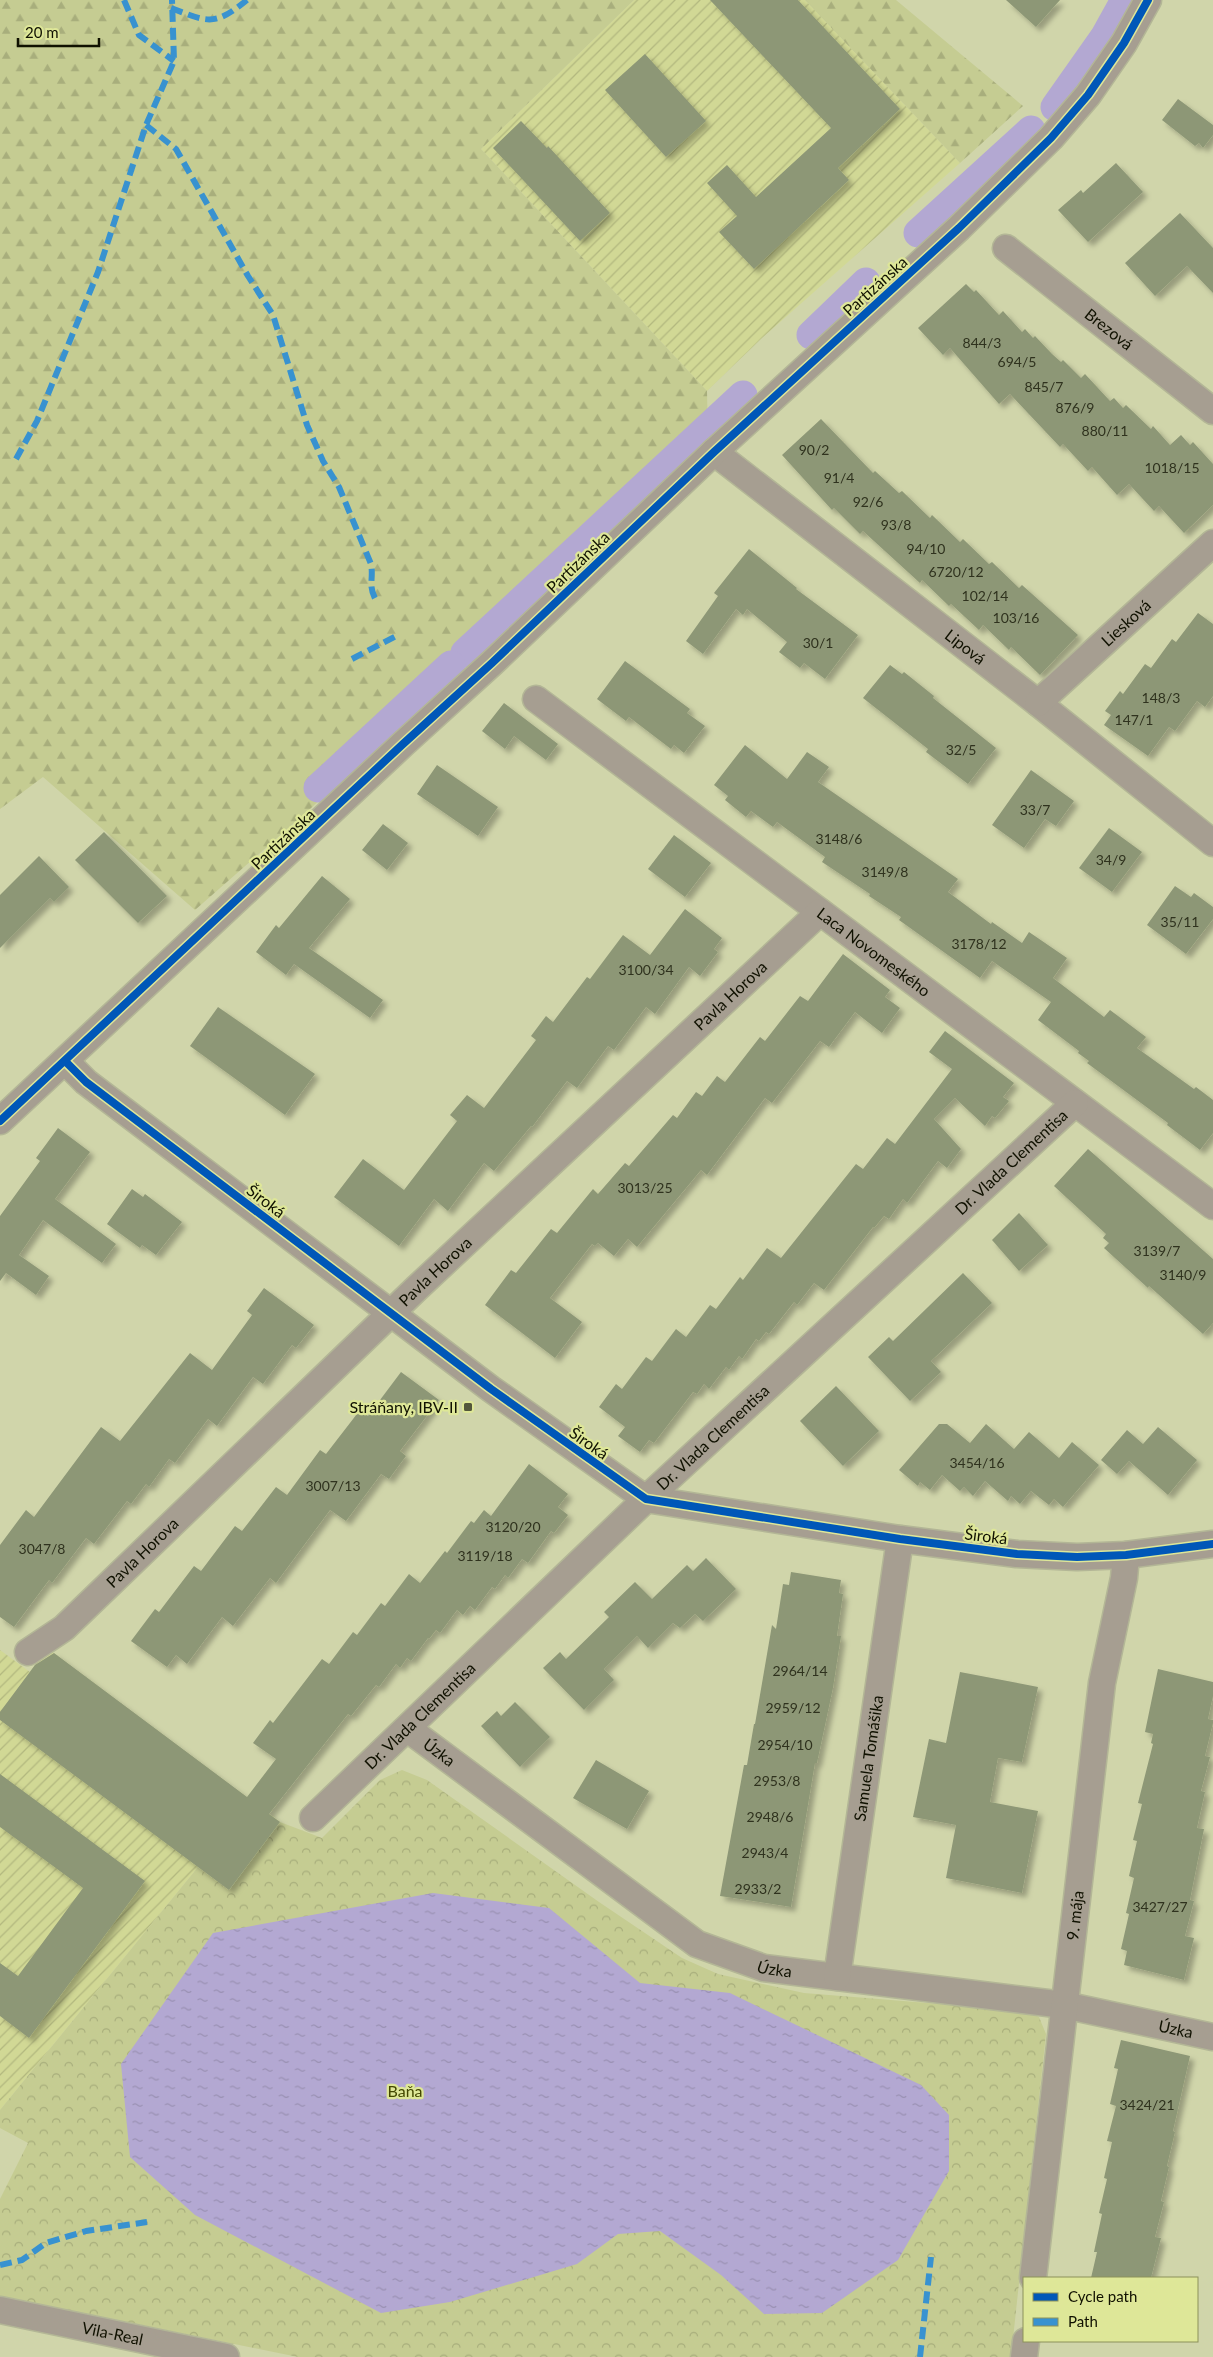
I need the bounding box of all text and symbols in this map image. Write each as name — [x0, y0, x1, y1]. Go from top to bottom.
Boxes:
scale bar — [18, 15, 99, 47]
text: 20 m — [25, 23, 59, 41]
street label: Partizánska — [839, 252, 911, 319]
street label: Brezová — [1081, 304, 1137, 353]
house number: 844/3 — [963, 334, 1001, 351]
house number: 694/5 — [998, 353, 1036, 370]
house number: 845/7 — [1025, 378, 1063, 395]
house number: 876/9 — [1056, 399, 1094, 416]
house number: 880/11 — [1082, 422, 1128, 439]
house number: 90/2 — [799, 441, 829, 458]
house number: 1018/15 — [1144, 459, 1200, 476]
house number: 91/4 — [824, 469, 854, 486]
house number: 92/6 — [853, 493, 883, 510]
house number: 93/8 — [881, 516, 911, 533]
street label: Partizánska — [542, 527, 613, 596]
house number: 94/10 — [907, 540, 945, 557]
house number: 6720/12 — [928, 563, 984, 580]
house number: 102/14 — [962, 587, 1008, 604]
street label: Liesková — [1097, 595, 1154, 650]
house number: 103/16 — [993, 609, 1039, 626]
street label: Lipová — [942, 625, 990, 668]
house number: 30/1 — [803, 634, 833, 651]
house number: 148/3 — [1142, 689, 1180, 706]
house number: 147/1 — [1115, 711, 1153, 728]
house number: 32/5 — [946, 741, 976, 758]
house number: 33/7 — [1020, 801, 1050, 818]
street label: Partizánska — [247, 804, 318, 873]
house number: 3148/6 — [816, 830, 862, 847]
house number: 34/9 — [1096, 851, 1126, 868]
house number: 3149/8 — [862, 863, 908, 880]
street label: Laca Novomeského — [814, 903, 934, 1000]
house number: 35/11 — [1161, 913, 1199, 930]
house number: 3178/12 — [951, 935, 1007, 952]
street label: Pavla Horova — [690, 957, 770, 1034]
house number: 3100/34 — [618, 961, 674, 978]
street label: Dr. Vlada Clementisa — [951, 1105, 1071, 1218]
house number: 3013/25 — [617, 1179, 673, 1196]
street label: Široká — [243, 1180, 289, 1221]
street label: Pavla Horova — [394, 1232, 475, 1310]
house number: 3139/7 — [1134, 1242, 1180, 1259]
house number: 3140/9 — [1160, 1266, 1206, 1283]
street label: Dr. Vlada Clementisa — [652, 1380, 773, 1494]
place label: Stráňany, IBV-II — [349, 1397, 458, 1416]
marker: Stráňany, IBV-II — [462, 1401, 474, 1413]
street label: Široká — [566, 1422, 612, 1463]
house number: 3454/16 — [949, 1454, 1005, 1471]
house number: 3007/13 — [305, 1477, 361, 1494]
street label: Pavla Horova — [102, 1513, 182, 1591]
house number: 3120/20 — [485, 1518, 541, 1535]
street label: Široká — [964, 1523, 1009, 1548]
house number: 3047/8 — [19, 1540, 65, 1557]
house number: 3119/18 — [457, 1547, 513, 1564]
street label: Dr. Vlada Clementisa — [360, 1658, 479, 1773]
house number: 2964/14 — [772, 1662, 828, 1679]
street label: Samuela Tomášika — [850, 1694, 886, 1822]
house number: 2959/12 — [765, 1699, 821, 1716]
street label: Úzka — [420, 1734, 459, 1770]
house number: 2954/10 — [757, 1736, 813, 1753]
house number: 2953/8 — [754, 1772, 800, 1789]
house number: 2948/6 — [747, 1808, 793, 1825]
house number: 2943/4 — [742, 1844, 788, 1861]
house number: 2933/2 — [735, 1880, 781, 1897]
street label: 9. mája — [1062, 1889, 1087, 1941]
house number: 3427/27 — [1132, 1898, 1188, 1915]
street label: Úzka — [755, 1956, 793, 1980]
street label: Úzka — [1157, 2016, 1195, 2041]
park label: Baňa — [387, 2081, 423, 2100]
house number: 3424/21 — [1119, 2096, 1175, 2113]
legend — [1023, 2277, 1198, 2342]
text: Cycle path — [1068, 2287, 1137, 2305]
text: Path — [1068, 2312, 1098, 2330]
street label: Vila-Real — [80, 2317, 145, 2349]

